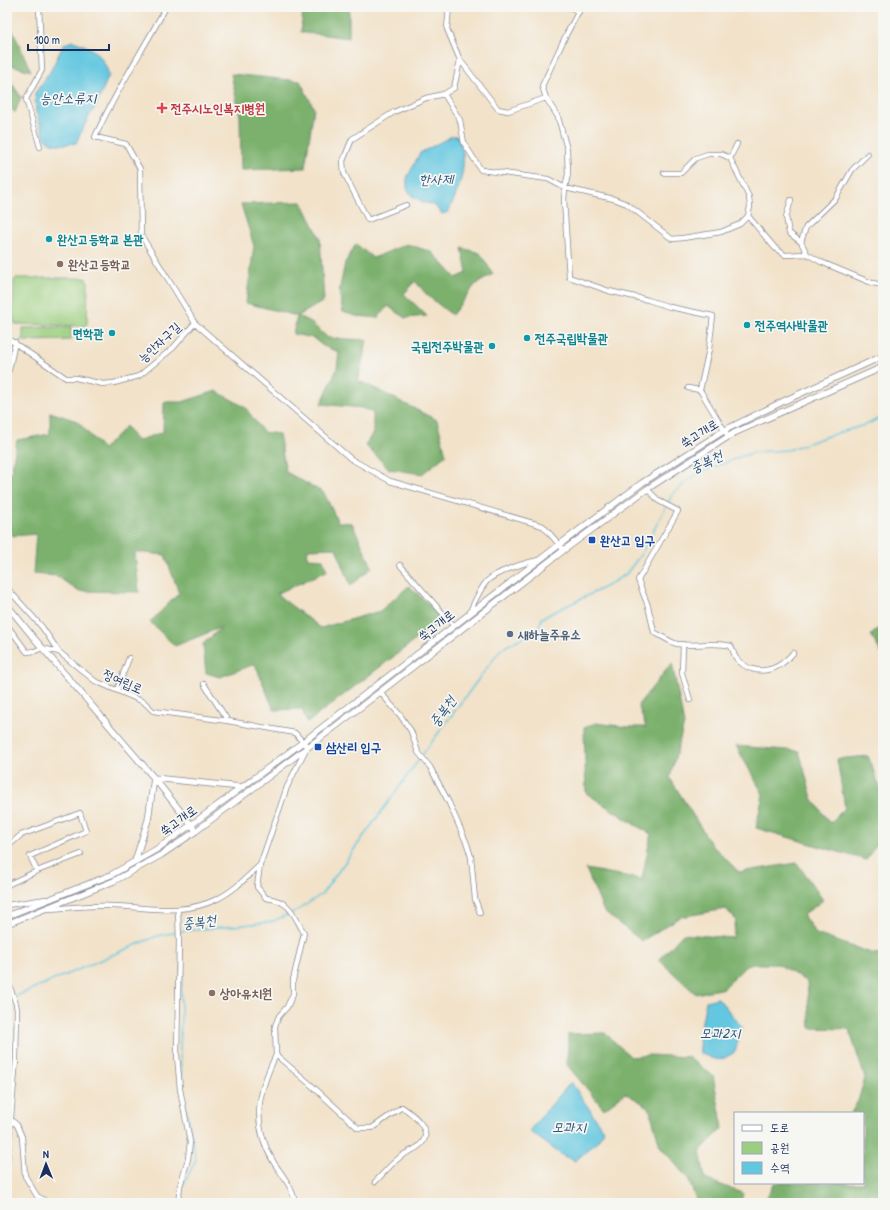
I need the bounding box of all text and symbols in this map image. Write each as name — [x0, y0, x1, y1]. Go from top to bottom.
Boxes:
scale bar — [28, 26, 109, 52]
text: 100 m — [34, 31, 60, 48]
water label: 능안소류지 — [40, 88, 98, 107]
place label: 전주시노인복지병원 — [170, 99, 265, 117]
marker: 전주시노인복지병원 — [156, 102, 168, 114]
water label: 한사제 — [419, 169, 455, 188]
place label: 완산고등학교 본관 — [57, 230, 144, 248]
marker: 완산고등학교 본관 — [44, 234, 54, 244]
place label: 완산고등학교 — [68, 255, 131, 273]
marker: 완산고등학교 — [55, 259, 65, 269]
place label: 전주역사박물관 — [754, 316, 829, 334]
street label: 능안자구길 — [134, 318, 184, 366]
marker: 전주역사박물관 — [742, 320, 752, 330]
place label: 면학관 — [73, 324, 105, 342]
marker: 면학관 — [107, 328, 117, 338]
place label: 전주국립박물관 — [534, 329, 609, 347]
marker: 전주국립박물관 — [522, 333, 532, 343]
place label: 국립전주박물관 — [411, 337, 485, 355]
marker: 국립전주박물관 — [487, 341, 497, 351]
street label: 쑥고개로 — [676, 414, 722, 452]
water label: 중복천 — [687, 444, 727, 477]
place label: 완산고 입구 — [600, 531, 656, 549]
marker: 완산고 입구 — [587, 535, 597, 545]
street label: 쑥고개로 — [414, 605, 458, 645]
place label: 새하늘주유소 — [517, 625, 581, 643]
marker: 새하늘주유소 — [505, 629, 515, 639]
street label: 정여립로 — [100, 664, 146, 698]
water label: 중복천 — [424, 690, 461, 730]
place label: 삼산리 입구 — [325, 738, 382, 756]
marker: 삼산리 입구 — [313, 742, 323, 752]
street label: 쑥고개로 — [156, 800, 200, 840]
water label: 중복천 — [181, 909, 219, 932]
place label: 상아유치원 — [219, 984, 272, 1002]
marker: 상아유치원 — [207, 988, 217, 998]
water label: 모과2지 — [700, 1023, 742, 1042]
legend — [734, 1112, 864, 1184]
water label: 모과지 — [552, 1117, 588, 1136]
text: 도로 — [770, 1119, 789, 1136]
text: 공원 — [770, 1139, 789, 1156]
north arrow — [26, 1144, 66, 1184]
text: N — [43, 1147, 49, 1161]
text: 수역 — [770, 1159, 790, 1176]

